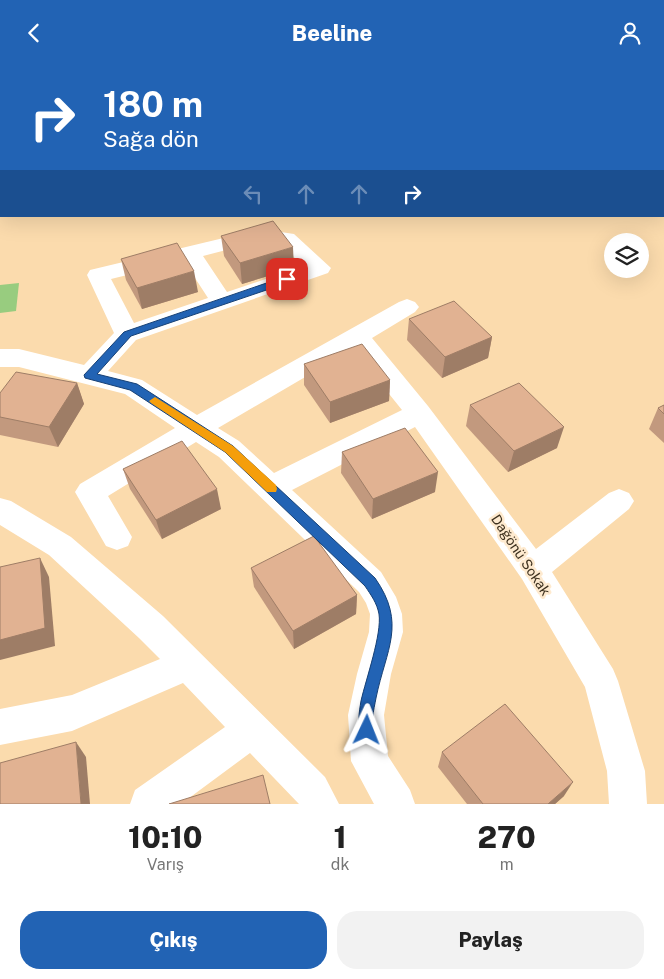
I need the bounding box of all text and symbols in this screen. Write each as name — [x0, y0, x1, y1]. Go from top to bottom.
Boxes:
icon: back — [20, 19, 48, 47]
icon: person — [616, 19, 644, 47]
text: Beeline — [292, 20, 372, 46]
text: 180 m — [103, 84, 203, 125]
icon: right — [20, 85, 85, 150]
text: Sağa dön — [103, 126, 199, 152]
icon: left — [239, 180, 267, 208]
icon: ahead — [292, 180, 320, 208]
icon: ahead — [345, 180, 373, 208]
icon: right — [398, 180, 426, 208]
map controls — [604, 233, 649, 278]
button: layers — [604, 233, 649, 278]
pin — [266, 258, 308, 300]
icon: arrive — [273, 265, 301, 293]
street label: Dağönü Sokak — [488, 512, 554, 599]
position arrow — [340, 703, 392, 755]
text: 10:10 — [128, 819, 203, 855]
text: 1 — [334, 819, 347, 855]
text: 270 — [477, 819, 536, 855]
text: Varış — [147, 855, 184, 874]
text: dk — [331, 855, 349, 874]
text: m — [500, 855, 514, 874]
button: Çıkış — [20, 911, 327, 969]
button: Paylaş — [337, 911, 644, 969]

